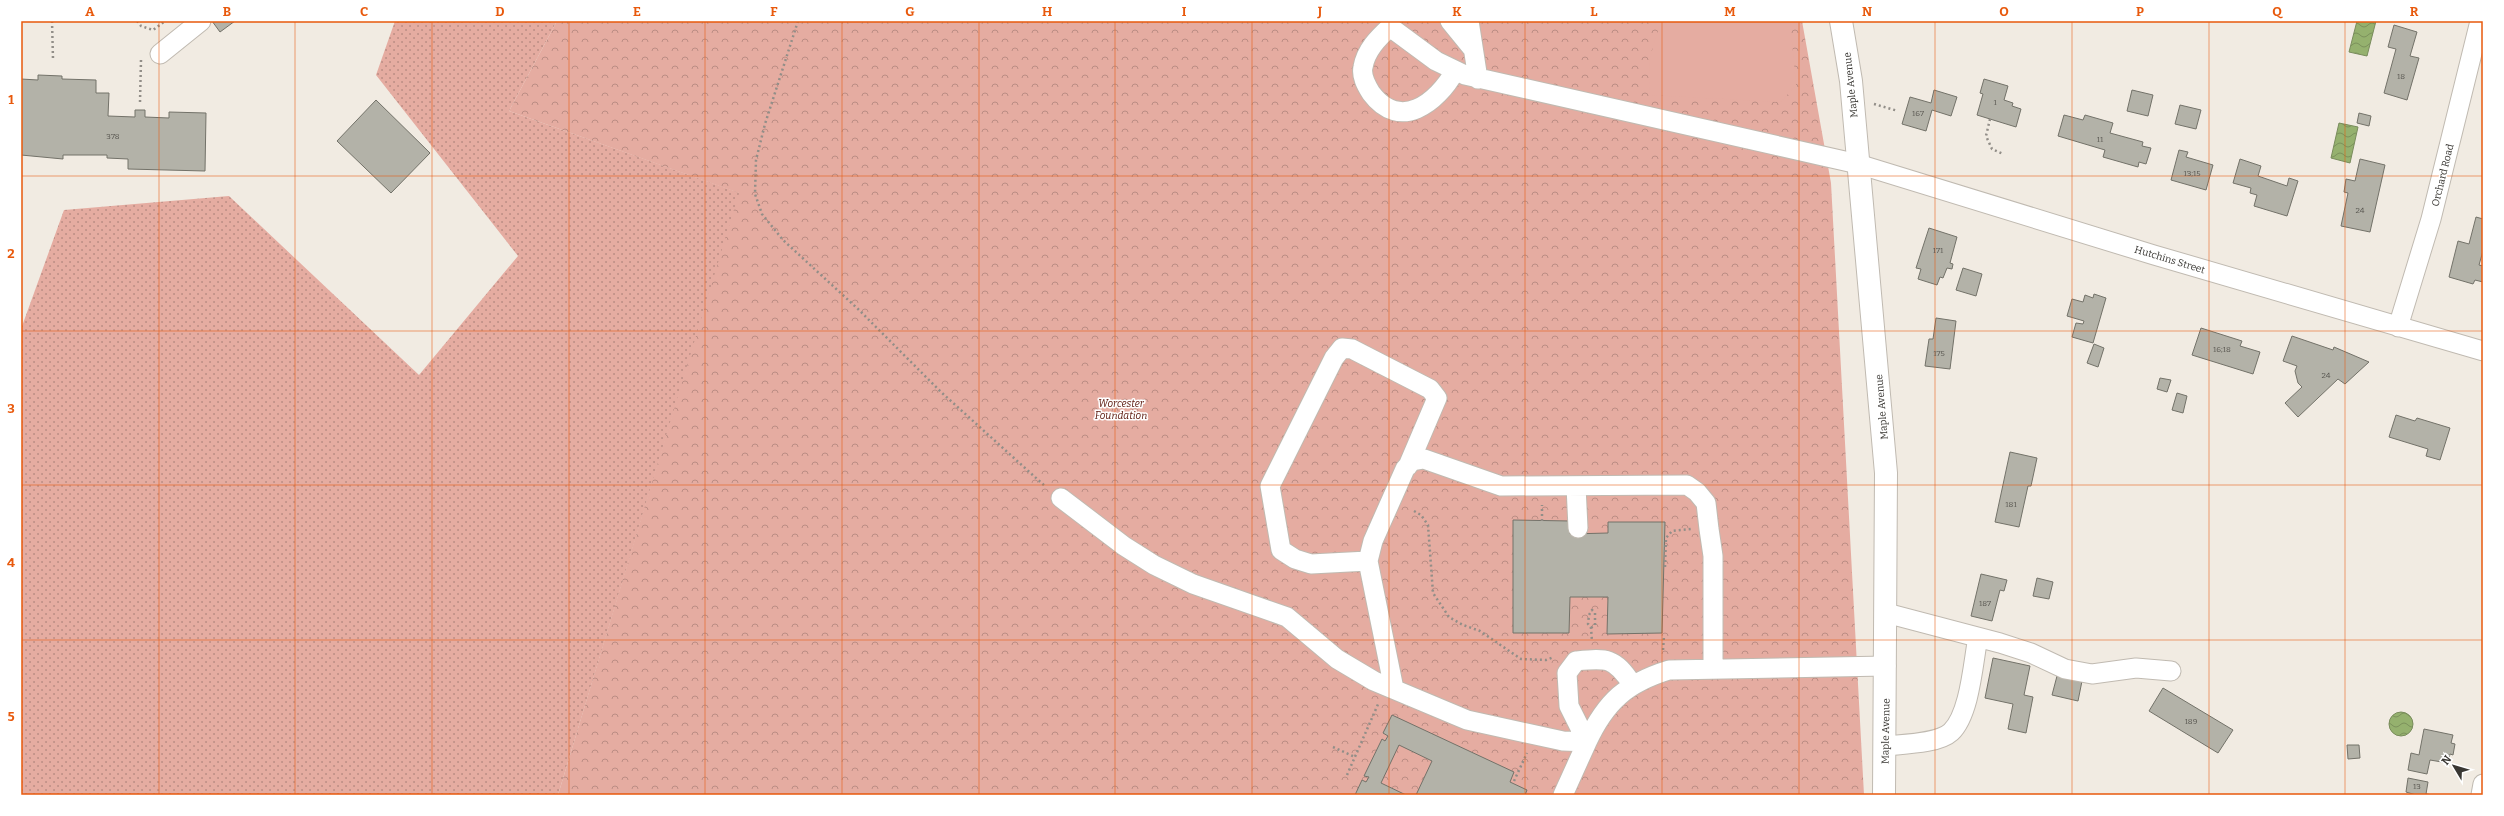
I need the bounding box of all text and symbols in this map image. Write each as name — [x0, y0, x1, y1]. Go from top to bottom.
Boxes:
text: A — [85, 4, 95, 19]
text: B — [223, 4, 231, 19]
text: C — [360, 4, 368, 19]
text: D — [495, 4, 505, 19]
text: E — [633, 4, 641, 19]
text: F — [770, 4, 778, 19]
text: G — [905, 4, 915, 19]
text: H — [1042, 4, 1052, 19]
text: I — [1182, 4, 1187, 19]
text: J — [1317, 4, 1323, 19]
text: K — [1452, 4, 1462, 19]
text: L — [1590, 4, 1598, 19]
text: M — [1724, 4, 1736, 19]
text: N — [1862, 4, 1872, 19]
text: O — [1999, 4, 2009, 19]
text: P — [2136, 4, 2144, 19]
text: Q — [2272, 4, 2283, 19]
text: R — [2410, 4, 2419, 19]
street label: Maple Avenue — [1842, 52, 1860, 118]
house number: 18 — [2397, 72, 2405, 81]
text: 1 — [8, 92, 14, 107]
house number: 1 — [1993, 98, 1997, 107]
house number: 167 — [1912, 109, 1924, 118]
house number: 378 — [106, 132, 120, 141]
house number: 11 — [2097, 135, 2104, 144]
street label: Orchard Road — [2429, 143, 2457, 208]
house number: 13;15 — [2183, 169, 2201, 178]
house number: 24 — [2355, 206, 2365, 215]
street label: Hutchins Street — [2133, 244, 2207, 276]
text: 2 — [7, 246, 15, 261]
house number: 171 — [1933, 246, 1944, 255]
house number: 16;18 — [2213, 345, 2231, 354]
house number: 175 — [1933, 349, 1945, 358]
house number: 24 — [2321, 371, 2331, 380]
street label: Maple Avenue — [1873, 374, 1891, 440]
park label: Worcester Foundation — [1095, 398, 1147, 422]
text: 3 — [7, 401, 15, 416]
house number: 181 — [2005, 500, 2017, 509]
text: 4 — [7, 555, 15, 570]
house number: 187 — [1979, 599, 1991, 608]
street label: Maple Avenue — [1879, 698, 1893, 764]
text: 5 — [7, 709, 15, 724]
house number: 189 — [2185, 717, 2198, 726]
north arrow — [2434, 746, 2474, 786]
text: N — [2439, 752, 2455, 768]
house number: 13 — [2413, 782, 2421, 791]

